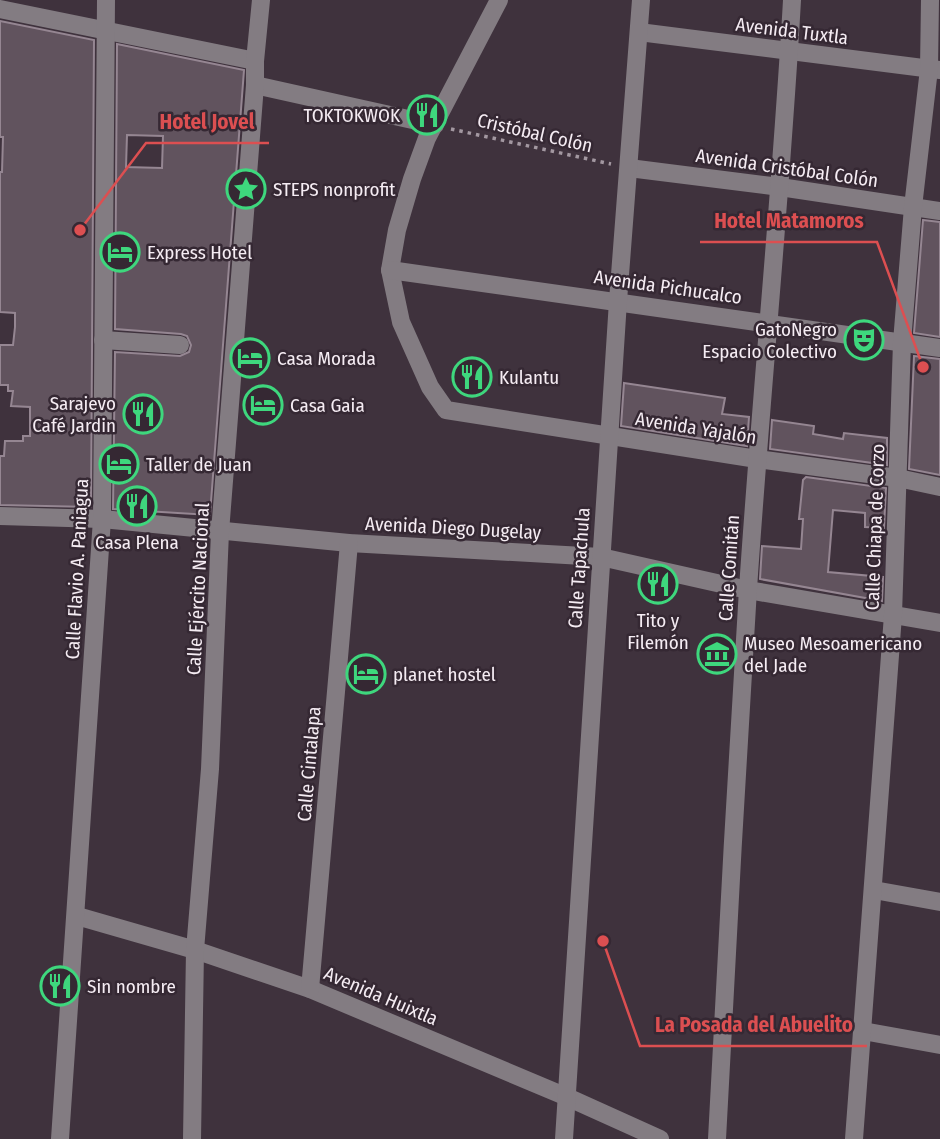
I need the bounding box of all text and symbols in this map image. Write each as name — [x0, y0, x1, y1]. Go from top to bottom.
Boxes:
street label: Avenida Tuxtla — [734, 13, 850, 49]
restaurant icon: TOKTOKWOK — [406, 94, 448, 136]
callout: Hotel Jovel — [146, 101, 269, 143]
place label: TOKTOKWOK — [304, 104, 401, 127]
text: Hotel Jovel — [160, 109, 255, 135]
street label: Cristóbal Colón — [475, 109, 595, 157]
street label: Avenida Cristóbal Colón — [694, 144, 880, 192]
place icon: STEPS nonprofit — [225, 168, 267, 210]
place label: STEPS nonprofit — [273, 178, 396, 201]
callout: Hotel Matamoros — [700, 200, 877, 242]
text: Hotel Matamoros — [714, 208, 864, 234]
hotel icon: Express Hotel — [99, 231, 141, 273]
place label: Express Hotel — [147, 241, 252, 264]
street label: Avenida Pichucalco — [593, 265, 743, 309]
place label: GatoNegro Espacio Colectivo — [702, 318, 837, 363]
theatre icon: GatoNegro Espacio Colectivo — [843, 319, 885, 361]
hotel icon: Casa Morada — [229, 337, 271, 379]
place label: Casa Morada — [277, 347, 376, 370]
restaurant icon: Kulantu — [451, 356, 493, 398]
place label: Kulantu — [499, 366, 559, 389]
hotel icon: Casa Gaia — [242, 384, 284, 426]
place label: Sarajevo Café Jardin — [32, 392, 116, 437]
restaurant icon: Sarajevo Café Jardin — [122, 393, 164, 435]
place label: Casa Gaia — [290, 394, 365, 417]
street label: Avenida Yajalón — [634, 407, 758, 449]
hotel icon: Taller de Juan — [98, 443, 140, 485]
street label: Calle Chiapa de Corzo — [861, 443, 889, 611]
place label: Taller de Juan — [146, 453, 252, 476]
street label: Calle Flavio A. Paniagua — [61, 478, 93, 660]
restaurant icon: Casa Plena — [116, 485, 158, 527]
street label: Calle Ejército Nacional — [182, 502, 214, 676]
street label: Calle Tapachula — [563, 507, 595, 629]
street label: Avenida Diego Dugelay — [364, 512, 542, 544]
street label: Calle Comitán — [714, 514, 744, 622]
place label: Casa Plena — [95, 531, 179, 554]
restaurant icon: Tito y Filemón — [637, 563, 679, 605]
place label: Tito y Filemón — [627, 609, 689, 654]
place label: Museo Mesoamericano del Jade — [744, 632, 922, 677]
museum icon: Museo Mesoamericano del Jade — [696, 633, 738, 675]
hotel icon: planet hostel — [345, 653, 387, 695]
place label: planet hostel — [393, 663, 496, 686]
street label: Calle Cintalapa — [293, 705, 325, 823]
street label: Avenida Huixtla — [321, 962, 441, 1030]
restaurant icon: Sin nombre — [39, 965, 81, 1007]
place label: Sin nombre — [87, 975, 176, 998]
callout: La Posada del Abuelito — [640, 1004, 867, 1046]
text: La Posada del Abuelito — [655, 1012, 853, 1038]

